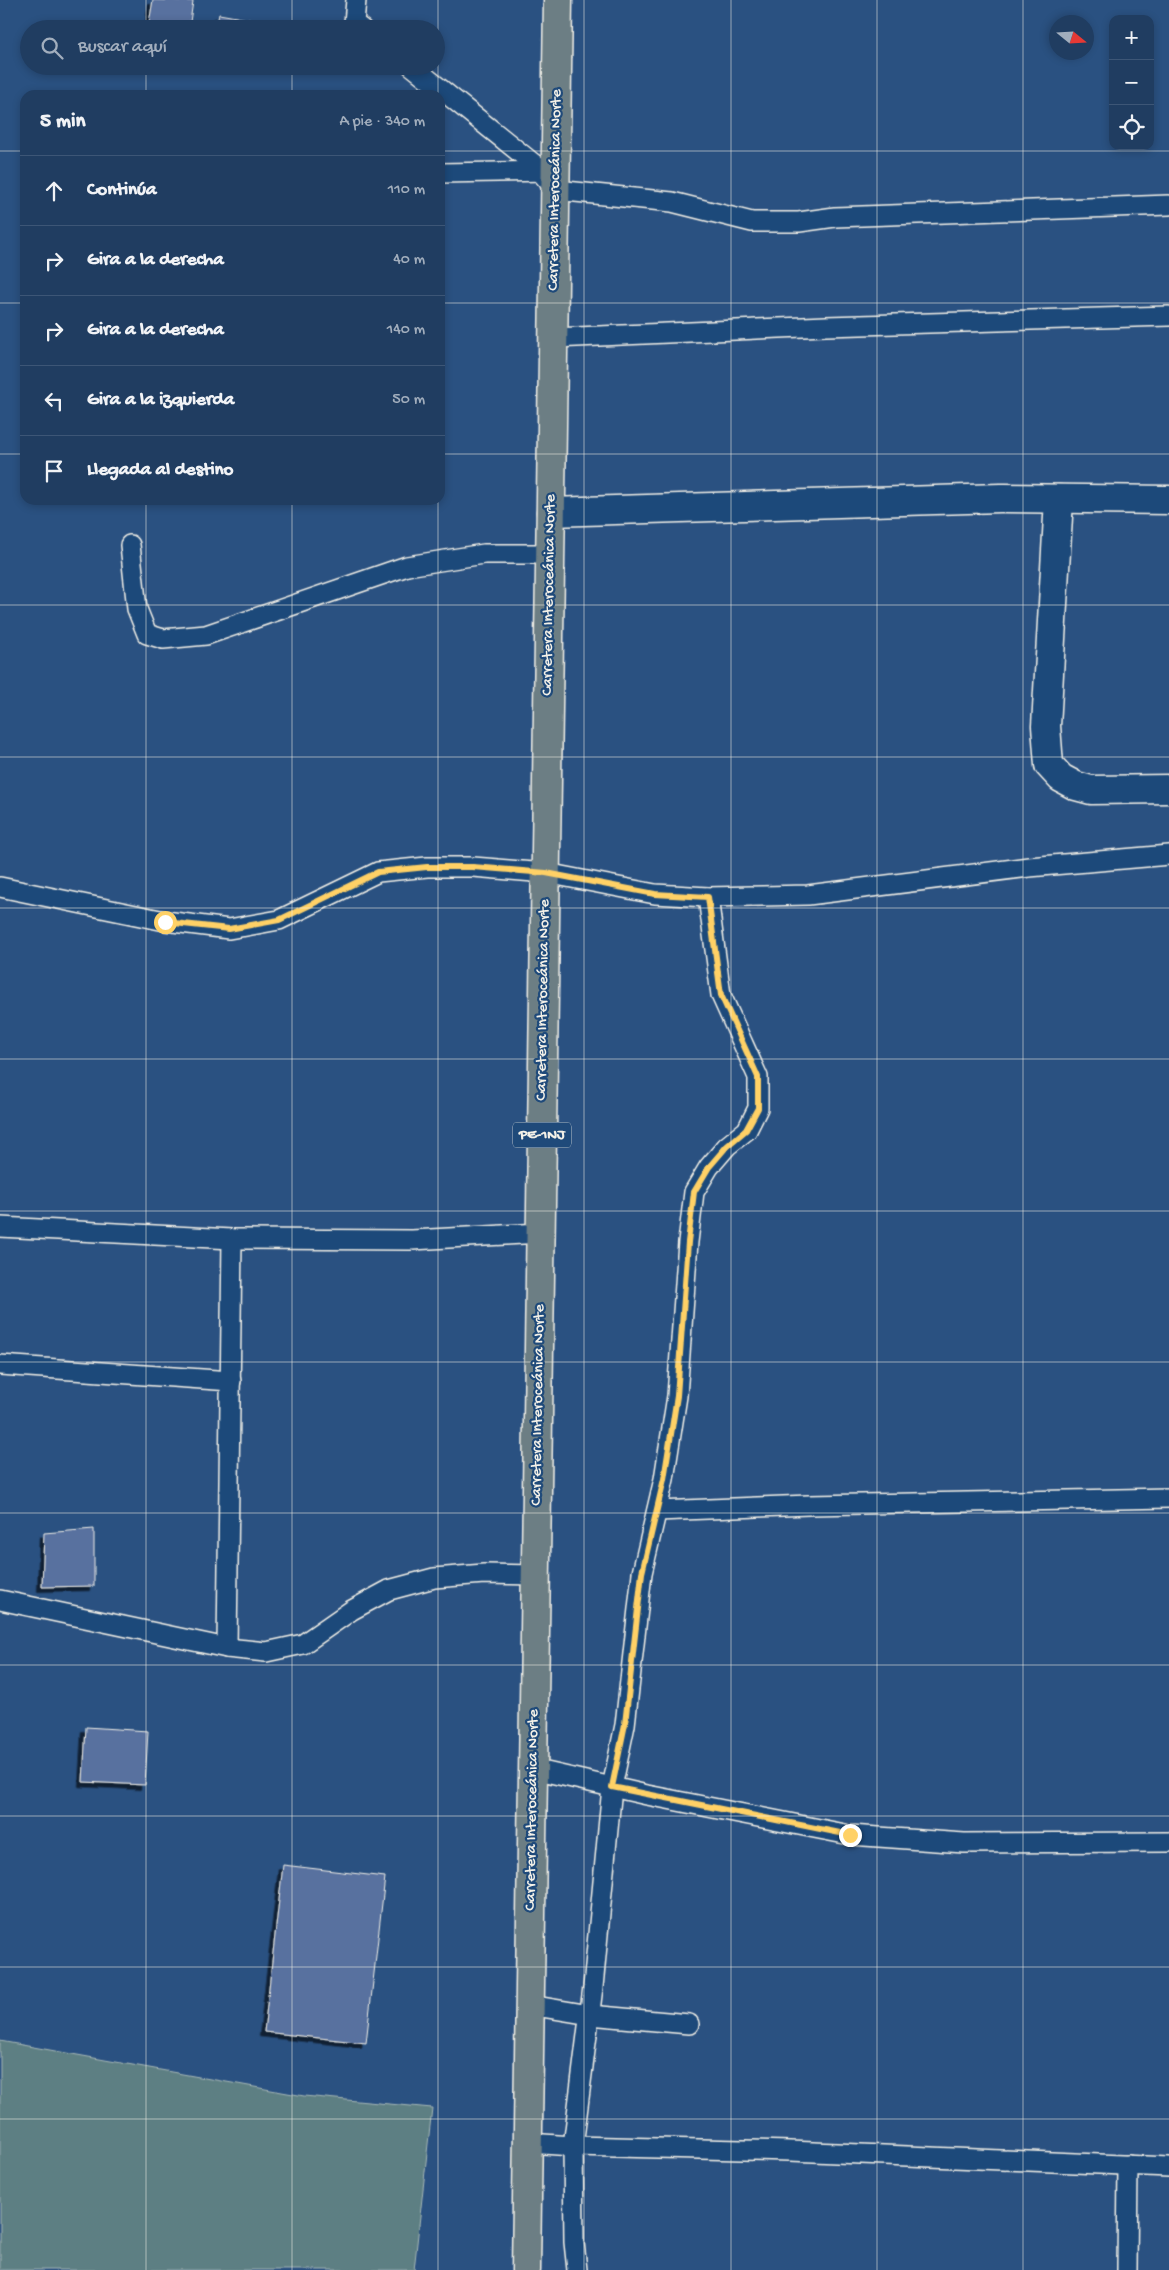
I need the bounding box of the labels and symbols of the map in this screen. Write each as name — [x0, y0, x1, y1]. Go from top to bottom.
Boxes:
north arrow — [1049, 15, 1094, 60]
street label: Carretera Interoceánica Norte — [545, 88, 567, 291]
street label: Carretera Interoceánica Norte — [539, 493, 561, 696]
street label: Carretera Interoceánica Norte — [533, 898, 555, 1101]
route start — [154, 911, 177, 934]
road number: PE-1NJ — [513, 1122, 571, 1148]
street label: Carretera Interoceánica Norte — [528, 1303, 550, 1506]
street label: Carretera Interoceánica Norte — [522, 1708, 544, 1911]
route end — [839, 1824, 862, 1847]

